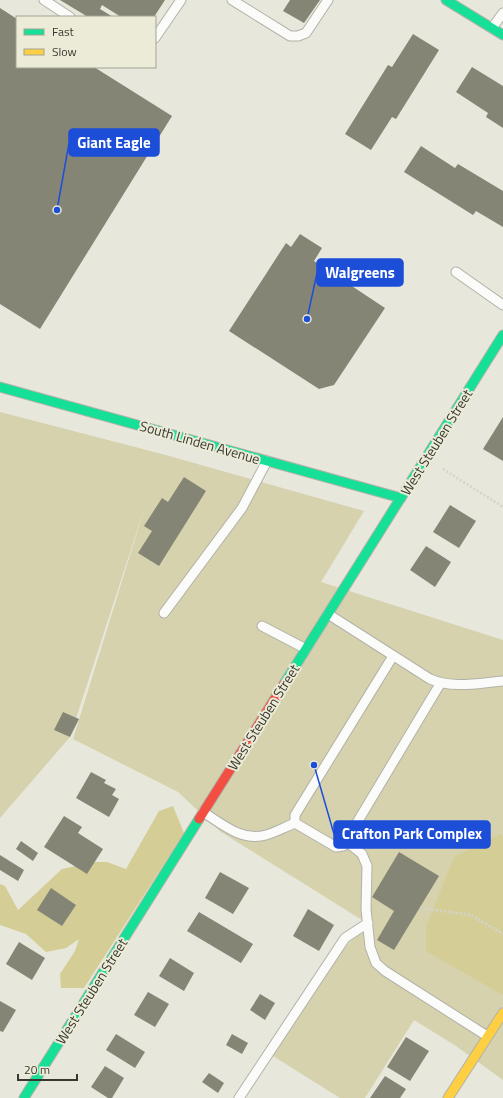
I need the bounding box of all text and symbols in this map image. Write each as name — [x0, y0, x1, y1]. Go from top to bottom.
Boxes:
legend — [16, 16, 156, 68]
text: Fast — [52, 22, 75, 41]
text: Slow — [52, 42, 77, 61]
callout: Giant Eagle — [69, 129, 159, 156]
text: Giant Eagle — [77, 131, 151, 154]
callout: Walgreens — [317, 259, 403, 286]
text: Walgreens — [325, 261, 395, 284]
street label: West Steuben Street — [395, 385, 477, 499]
street label: South Linden Avenue — [137, 415, 263, 469]
street label: West Steuben Street — [222, 660, 304, 774]
callout: Crafton Park Complex — [334, 821, 490, 848]
text: Crafton Park Complex — [342, 822, 482, 845]
street label: West Steuben Street — [50, 934, 132, 1048]
scale bar — [18, 1056, 77, 1082]
text: 20 m — [24, 1060, 50, 1079]

